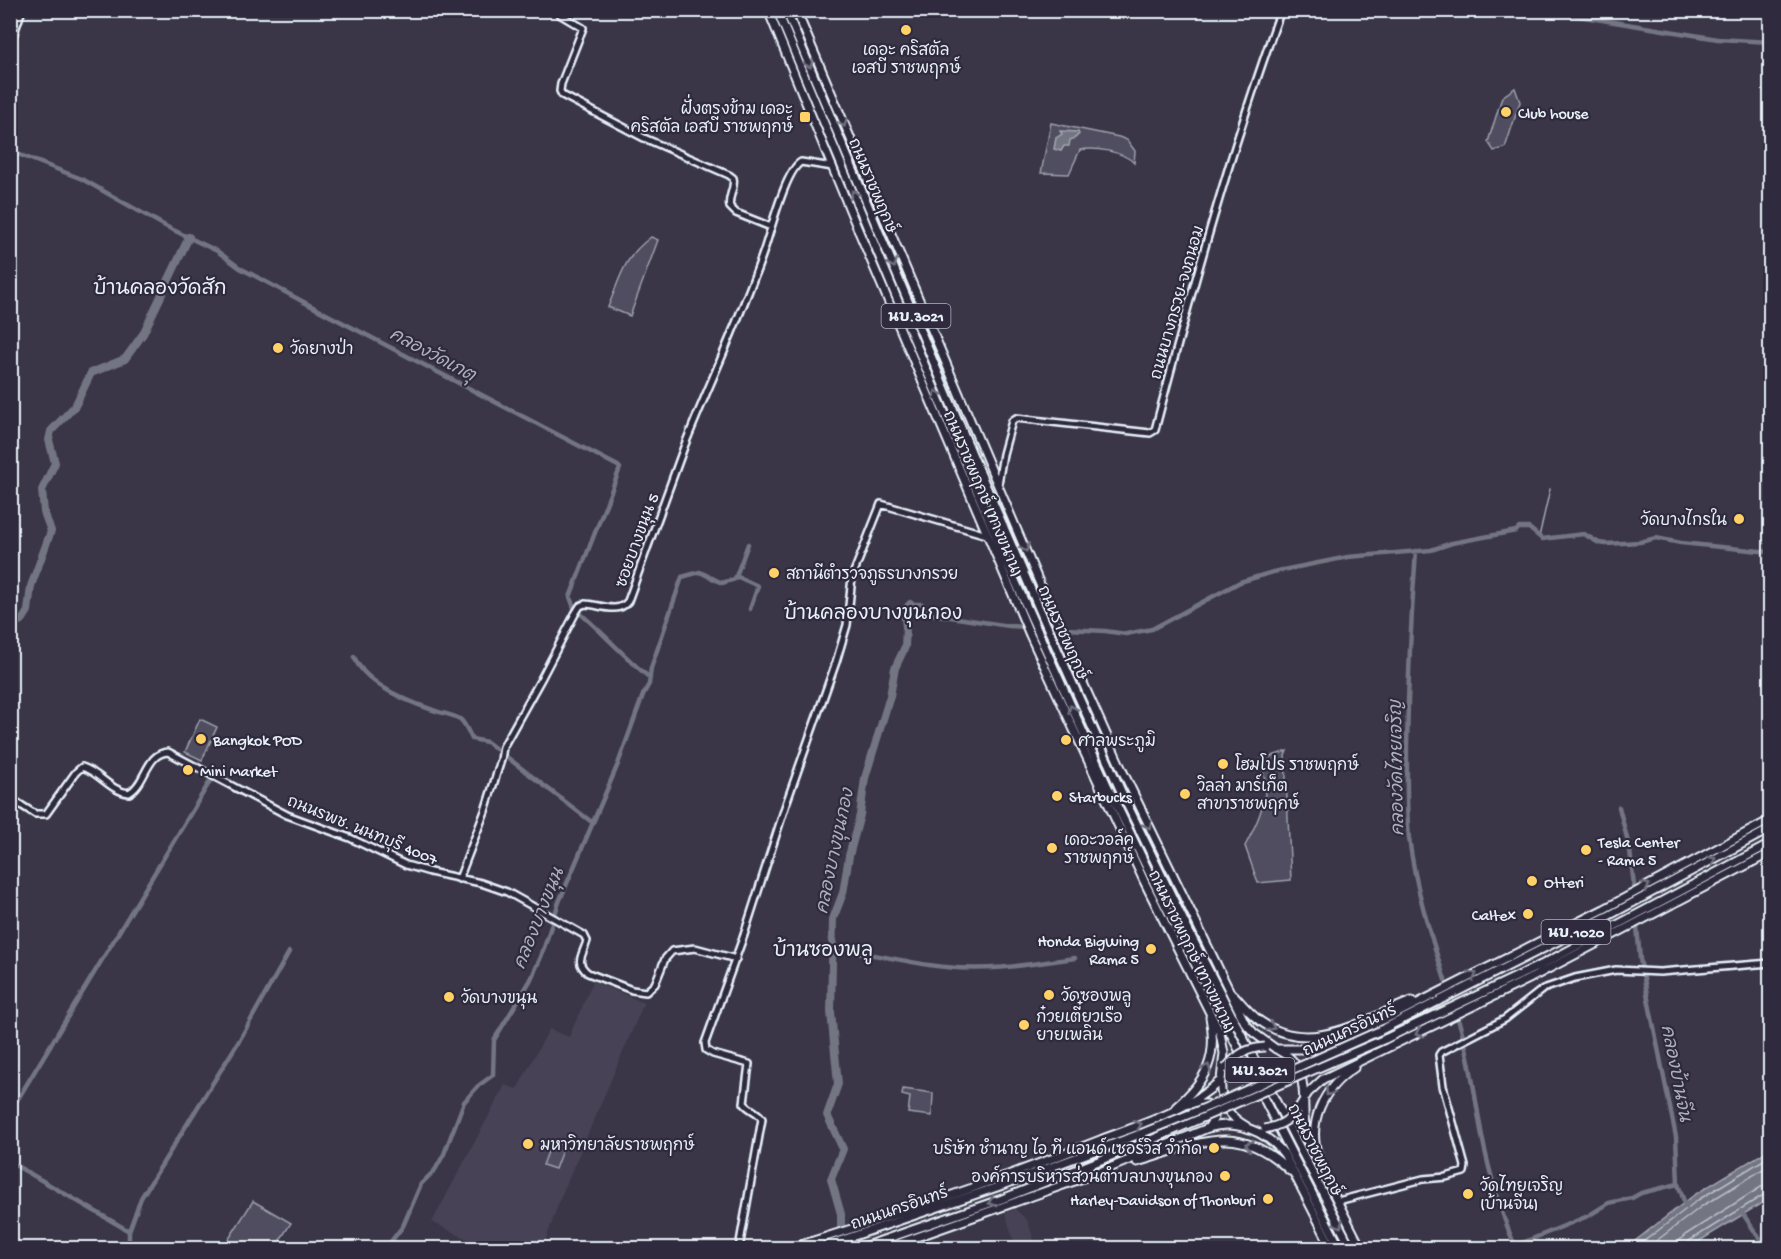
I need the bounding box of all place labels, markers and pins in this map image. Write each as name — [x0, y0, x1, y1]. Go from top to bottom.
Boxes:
marker: เดอะ คริสตัล เอสบี ราชพฤกษ์ — [899, 23, 913, 37]
place label: เดอะ คริสตัล เอสบี ราชพฤกษ์ — [851, 39, 961, 80]
place label: ฝั่งตรงข้าม เดอะ คริสตัล เอสบี ราชพฤกษ์ — [631, 94, 794, 139]
marker: Club house — [1499, 105, 1513, 119]
place label: Club house — [1518, 106, 1589, 125]
marker: ฝั่งตรงข้าม เดอะ คริสตัล เอสบี ราชพฤกษ์ — [798, 110, 812, 124]
place label: วัดยางป่า — [290, 337, 353, 361]
marker: วัดยางป่า — [271, 341, 285, 355]
place label: วัดบางไกรใน — [1641, 508, 1727, 532]
marker: วัดบางไกรใน — [1732, 512, 1746, 526]
place label: สถานีตำรวจภูธรบางกรวย — [786, 563, 958, 586]
marker: สถานีตำรวจภูธรบางกรวย — [767, 566, 781, 580]
place label: ศาลพระภูมิ — [1078, 730, 1156, 753]
marker: Bangkok POD — [194, 732, 208, 746]
place label: Bangkok POD — [212, 733, 303, 752]
marker: ศาลพระภูมิ — [1059, 733, 1073, 747]
place label: โฮมโปร ราชพฤกษ์ — [1235, 753, 1359, 777]
marker: โฮมโปร ราชพฤกษ์ — [1216, 757, 1230, 771]
marker: Mini Market — [181, 763, 195, 777]
place label: Mini Market — [200, 764, 278, 783]
place label: วิลล่า มาร์เก็ต สาขาราชพฤกษ์ — [1197, 774, 1300, 816]
marker: วิลล่า มาร์เก็ต สาขาราชพฤกษ์ — [1178, 787, 1192, 801]
marker: Starbucks — [1050, 789, 1064, 803]
place label: Starbucks — [1069, 790, 1133, 809]
place label: เดอะวอล์ค ราชพฤกษ์ — [1064, 828, 1134, 870]
place label: Tesla Center - Rama 5 — [1597, 835, 1681, 872]
marker: เดอะวอล์ค ราชพฤกษ์ — [1045, 841, 1059, 855]
marker: Tesla Center - Rama 5 — [1579, 843, 1593, 857]
marker: Otteri — [1525, 874, 1539, 888]
place label: Otteri — [1544, 875, 1584, 894]
marker: Caltex — [1521, 907, 1535, 921]
place label: Caltex — [1472, 908, 1517, 927]
place label: Honda BigWing Rama 5 — [1037, 934, 1139, 971]
marker: Honda BigWing Rama 5 — [1144, 942, 1158, 956]
place label: วัดซองพลู — [1061, 985, 1131, 1008]
place label: วัดบางขนุน — [461, 987, 537, 1010]
marker: วัดซองพลู — [1042, 988, 1056, 1002]
marker: วัดบางขนุน — [442, 990, 456, 1004]
place label: ก๋วยเตี๋ยวเรือ ยายเพลิน — [1036, 1000, 1123, 1047]
marker: ก๋วยเตี๋ยวเรือ ยายเพลิน — [1017, 1018, 1031, 1032]
place label: มหาวิทยาลัยราชพฤกษ์ — [540, 1133, 695, 1157]
marker: มหาวิทยาลัยราชพฤกษ์ — [521, 1137, 535, 1151]
place label: บริษัท ชำนาญ ไอ ที แอนด์ เซอร์วิส จำกัด — [933, 1137, 1202, 1161]
marker: บริษัท ชำนาญ ไอ ที แอนด์ เซอร์วิส จำกัด — [1207, 1141, 1221, 1155]
place label: องค์การบริหารส่วนตำบลบางขุนกอง — [972, 1165, 1213, 1189]
marker: องค์การบริหารส่วนตำบลบางขุนกอง — [1218, 1169, 1232, 1183]
place label: วัดไทยเจริญ (บ้านจีน) — [1480, 1174, 1563, 1216]
marker: วัดไทยเจริญ (บ้านจีน) — [1461, 1187, 1475, 1201]
marker: Harley-Davidson of Thonburi — [1261, 1192, 1275, 1206]
place label: Harley-Davidson of Thonburi — [1070, 1193, 1256, 1212]

